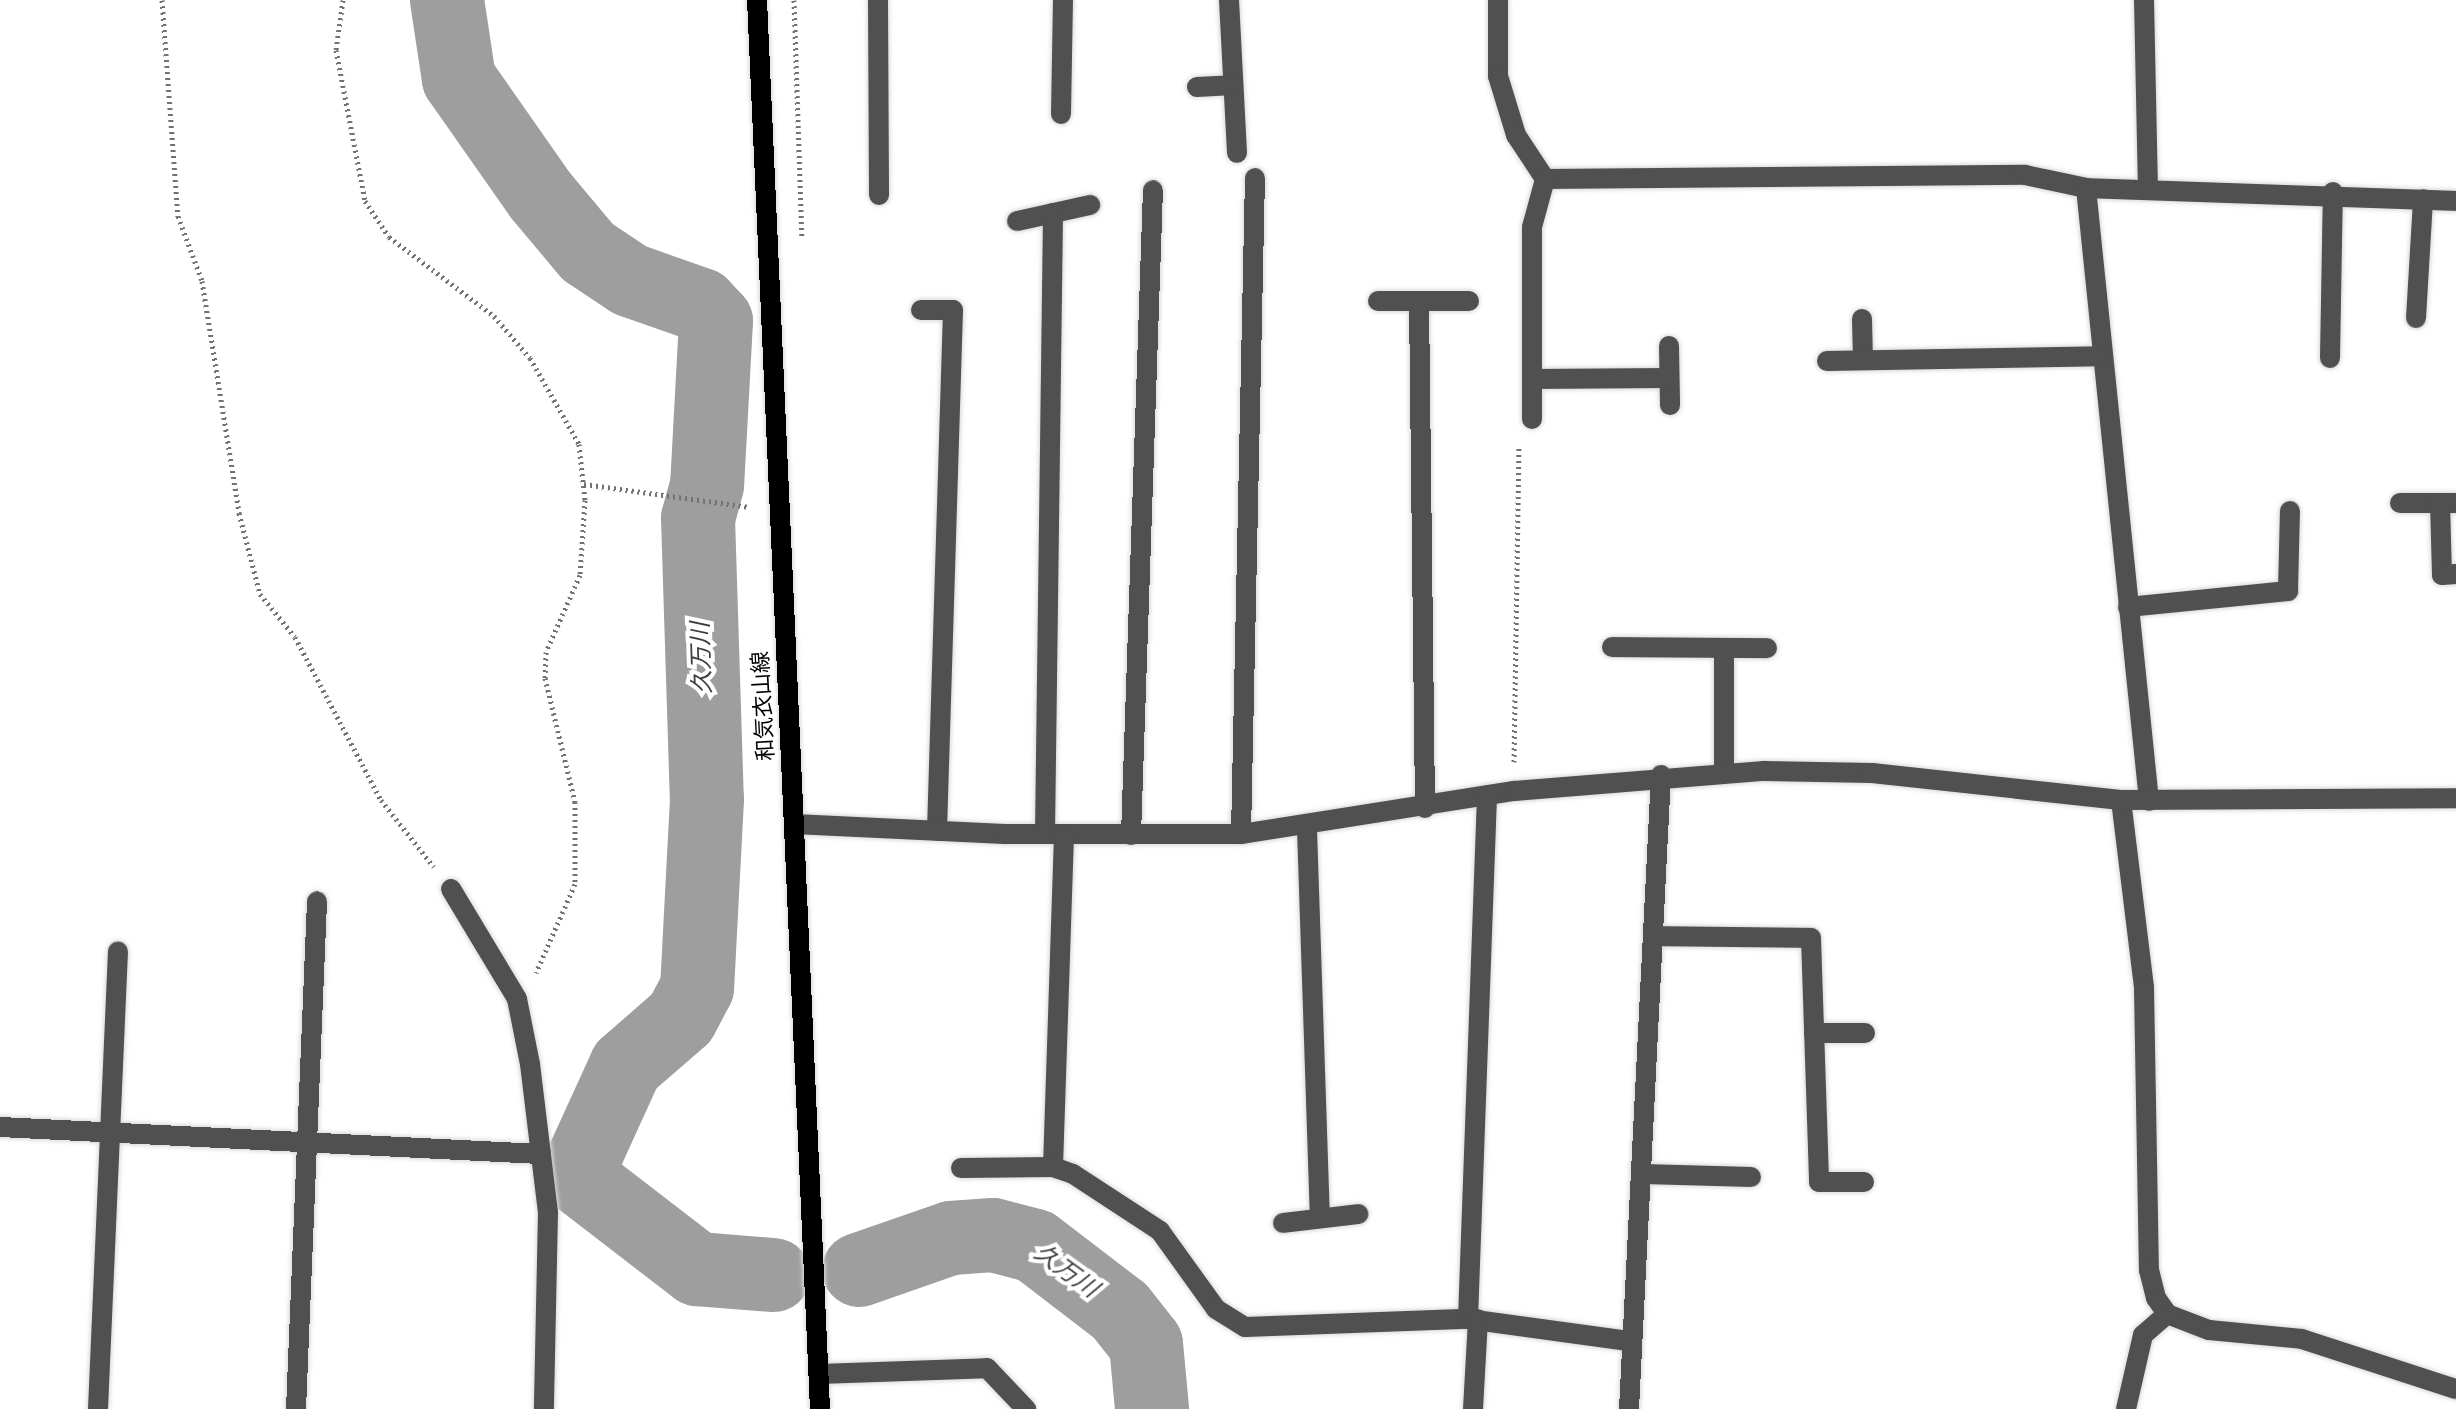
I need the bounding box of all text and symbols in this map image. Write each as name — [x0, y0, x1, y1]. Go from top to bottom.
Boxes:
water label: 久万川 — [686, 622, 718, 694]
street label: 和気衣山線 — [748, 650, 780, 762]
water label: 久万川 — [1028, 1238, 1104, 1304]

